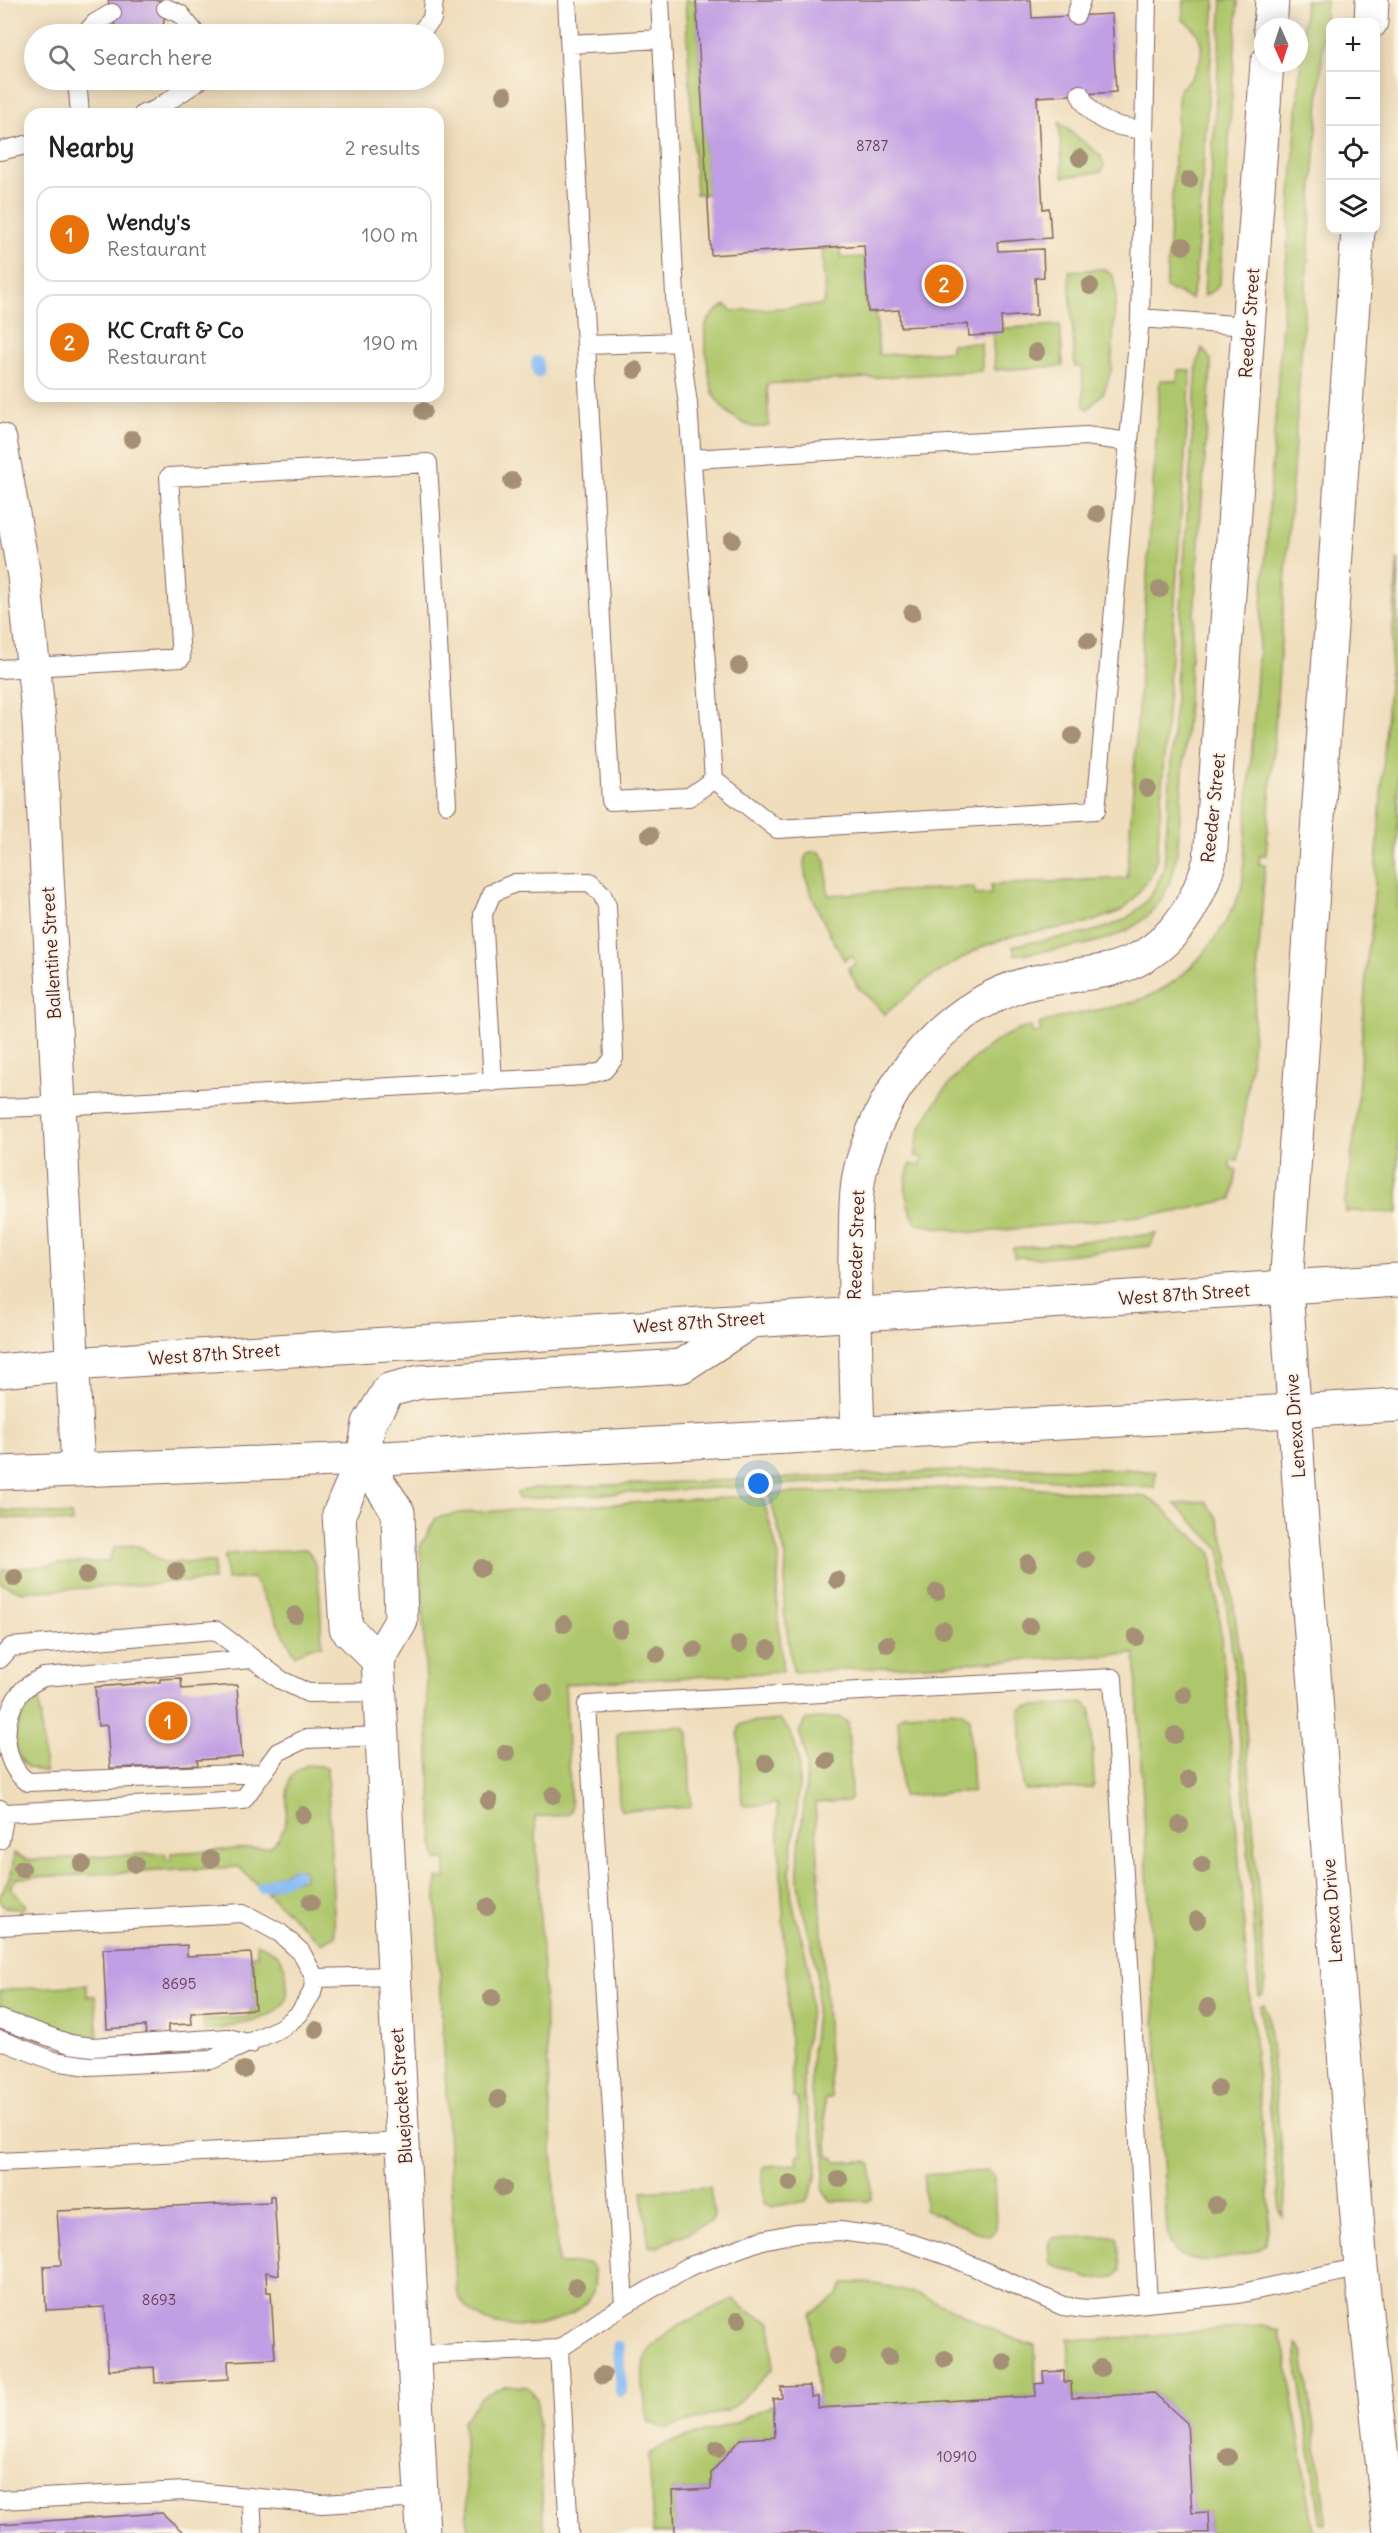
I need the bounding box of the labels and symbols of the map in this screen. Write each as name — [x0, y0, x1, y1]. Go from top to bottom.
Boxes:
north arrow — [1254, 18, 1308, 72]
house number: 8787 — [856, 136, 888, 155]
pin: 2 — [924, 262, 964, 306]
street label: Reeder Street — [1234, 267, 1264, 379]
street label: Reeder Street — [1196, 752, 1230, 864]
street label: Ballentine Street — [36, 886, 66, 1020]
street label: Reeder Street — [843, 1189, 869, 1301]
street label: West 87th Street — [1117, 1278, 1251, 1310]
street label: West 87th Street — [632, 1306, 766, 1338]
street label: West 87th Street — [147, 1338, 281, 1370]
street label: Lenexa Drive — [1280, 1373, 1310, 1479]
your location — [744, 1469, 773, 1498]
pin: 1 — [148, 1698, 188, 1744]
street label: Lenexa Drive — [1317, 1858, 1347, 1964]
house number: 8695 — [162, 1974, 196, 1993]
street label: Bluejacket Street — [385, 2027, 417, 2165]
house number: 8693 — [142, 2290, 176, 2309]
house number: 10910 — [937, 2447, 977, 2466]

